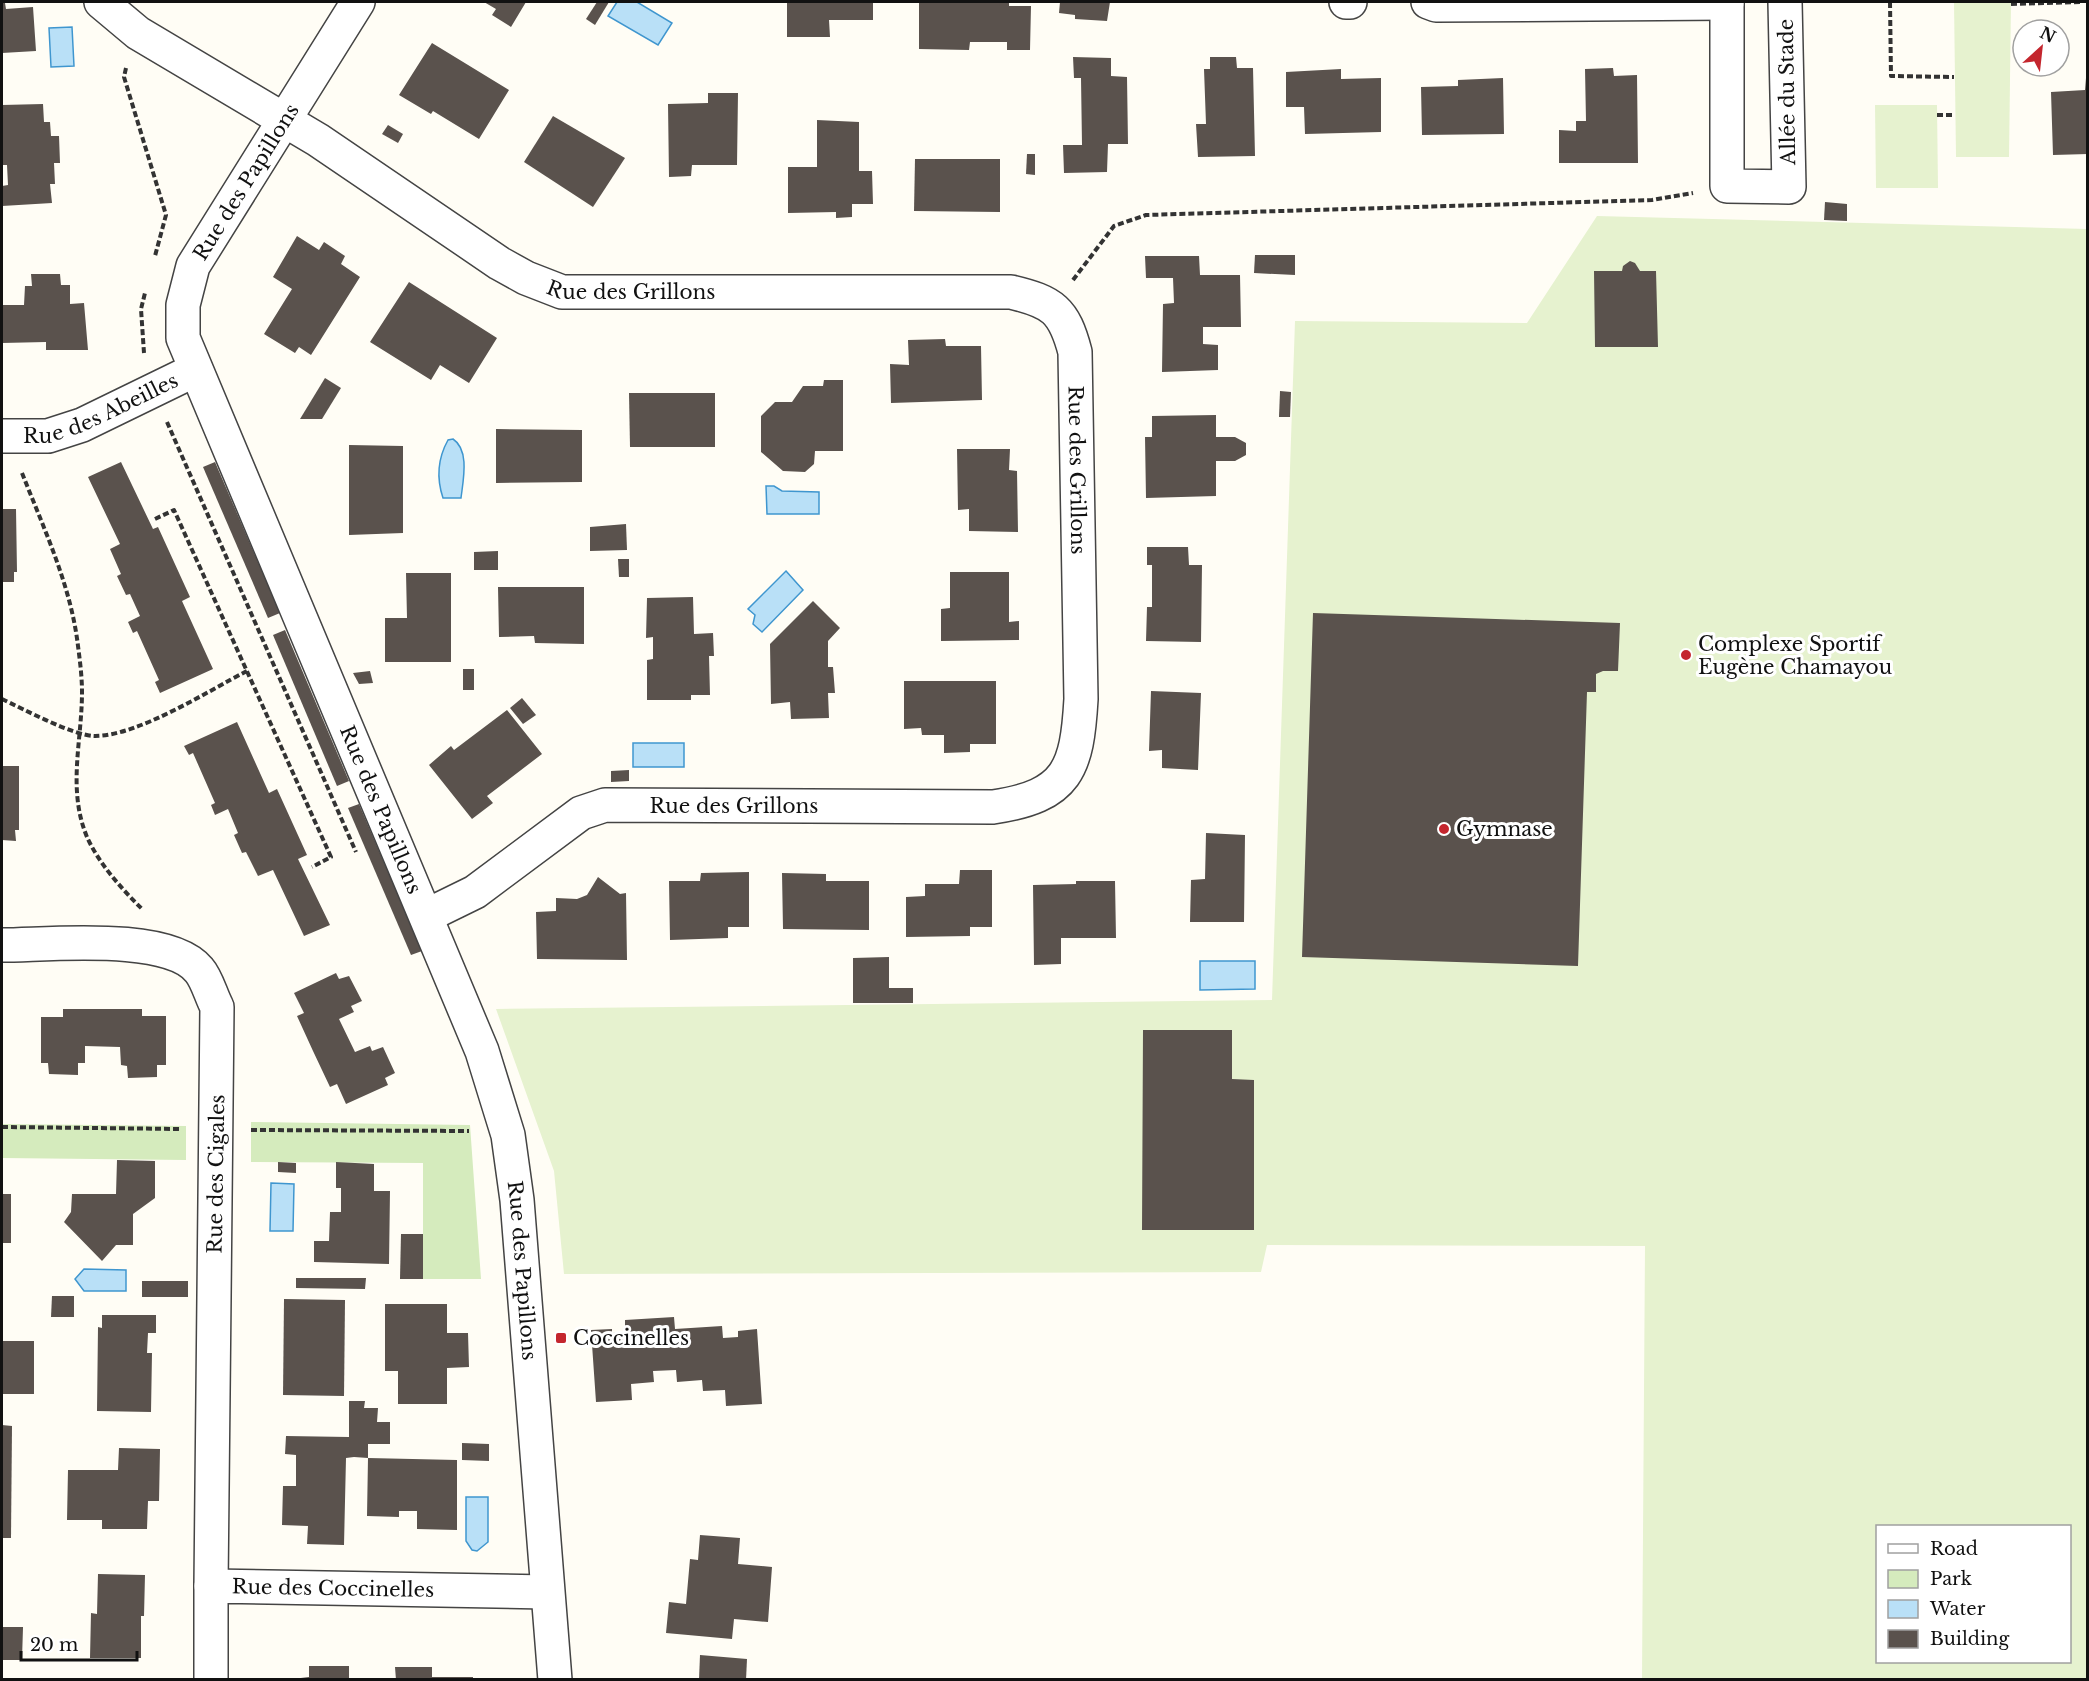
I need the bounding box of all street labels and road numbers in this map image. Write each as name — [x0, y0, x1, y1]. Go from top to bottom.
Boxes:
street label: Allée du Stade — [1774, 19, 1800, 166]
street label: Rue des Papillons — [188, 99, 304, 265]
street label: Rue des Grillons — [543, 275, 715, 304]
street label: Rue des Abeilles — [23, 368, 182, 448]
street label: Rue des Grillons — [1064, 385, 1090, 555]
street label: Rue des Papillons — [335, 722, 427, 897]
street label: Rue des Grillons — [650, 794, 818, 818]
street label: Rue des Cigales — [203, 1094, 229, 1254]
street label: Rue des Papillons — [502, 1179, 542, 1361]
street label: Rue des Coccinelles — [232, 1574, 434, 1602]

